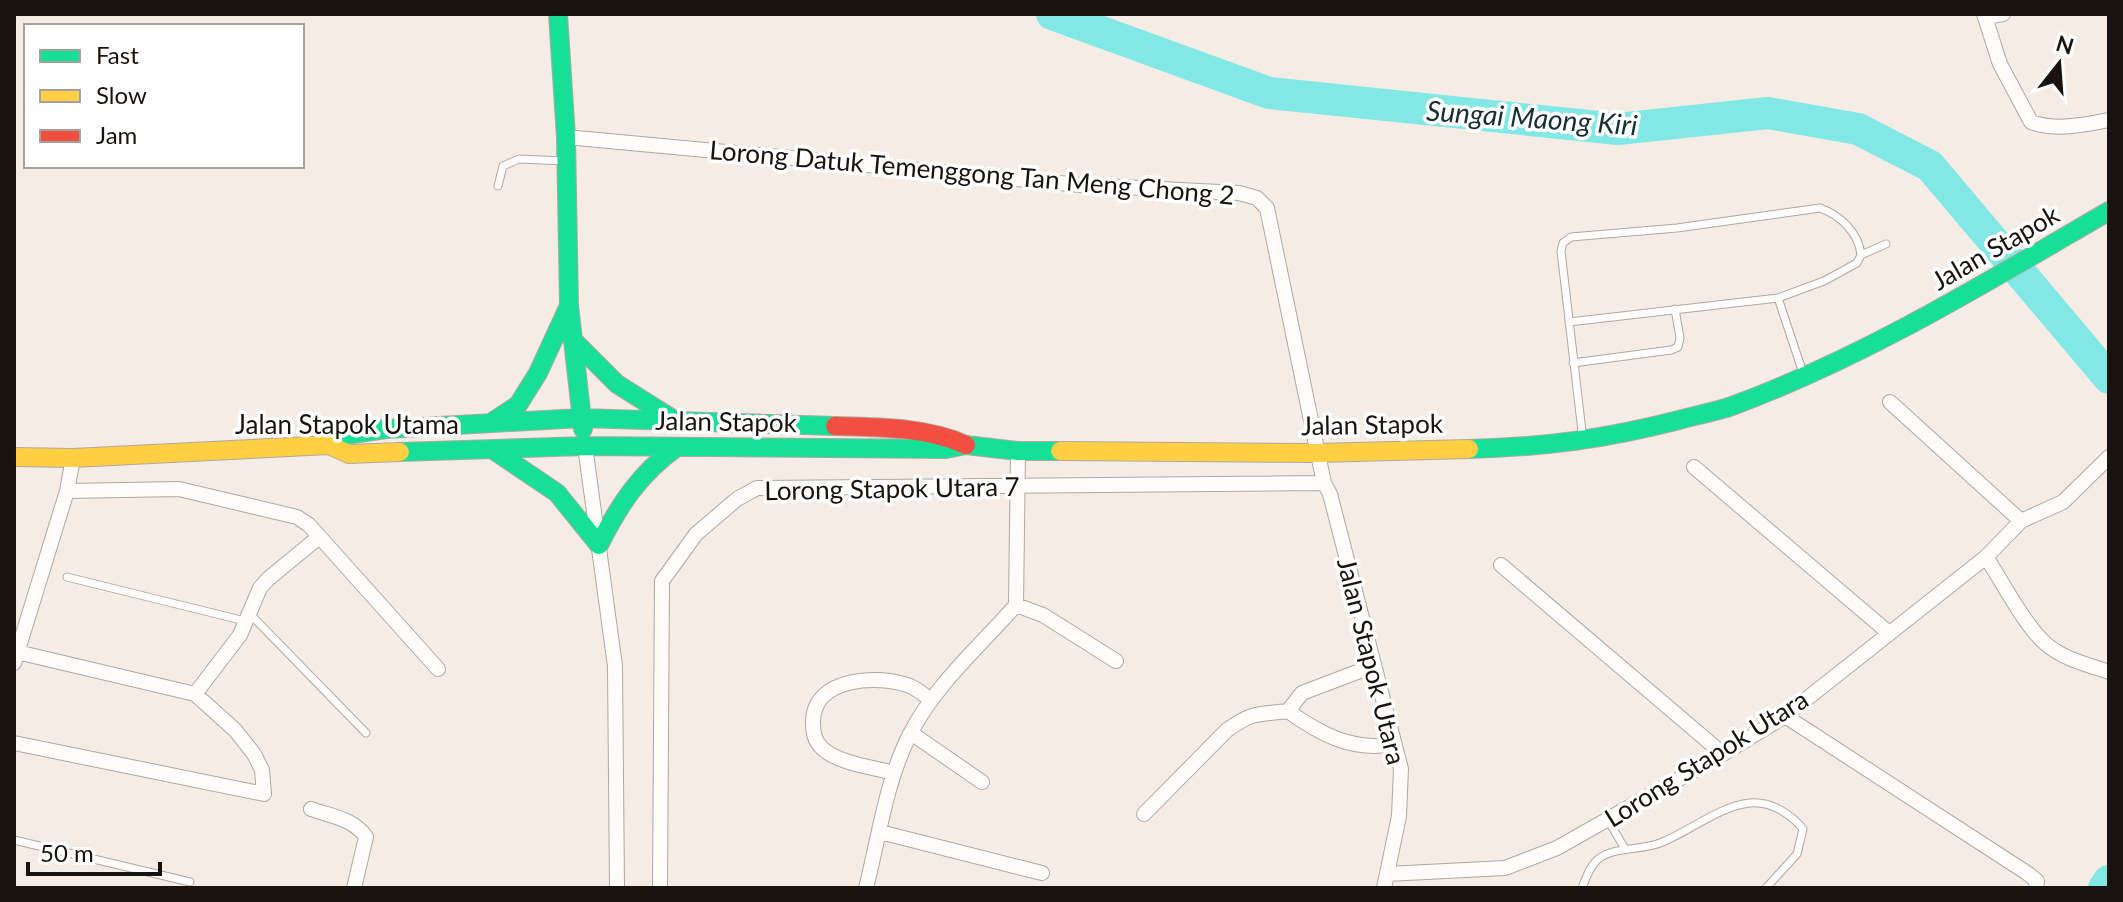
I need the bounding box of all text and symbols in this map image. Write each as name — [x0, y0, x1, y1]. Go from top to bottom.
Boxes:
legend — [24, 24, 304, 168]
north arrow — [2019, 24, 2099, 104]
text: N — [2053, 29, 2077, 60]
text: Fast — [96, 40, 139, 69]
text: Slow — [96, 80, 147, 109]
water label: Sungai Maong Kiri — [1425, 93, 1639, 141]
text: Jam — [96, 120, 137, 149]
street label: Lorong Datuk Temenggong Tan Meng Chong 2 — [708, 133, 1236, 211]
street label: Jalan Stapok — [1926, 197, 2065, 296]
street label: Jalan Stapok — [655, 404, 798, 438]
street label: Jalan Stapok — [1301, 407, 1444, 441]
street label: Jalan Stapok Utama — [235, 408, 459, 440]
street label: Lorong Stapok Utara 7 — [764, 470, 1020, 506]
street label: Jalan Stapok Utara — [1331, 554, 1413, 768]
street label: Lorong Stapok Utara — [1598, 683, 1814, 833]
scale bar — [28, 826, 160, 876]
text: 50 m — [40, 838, 94, 867]

